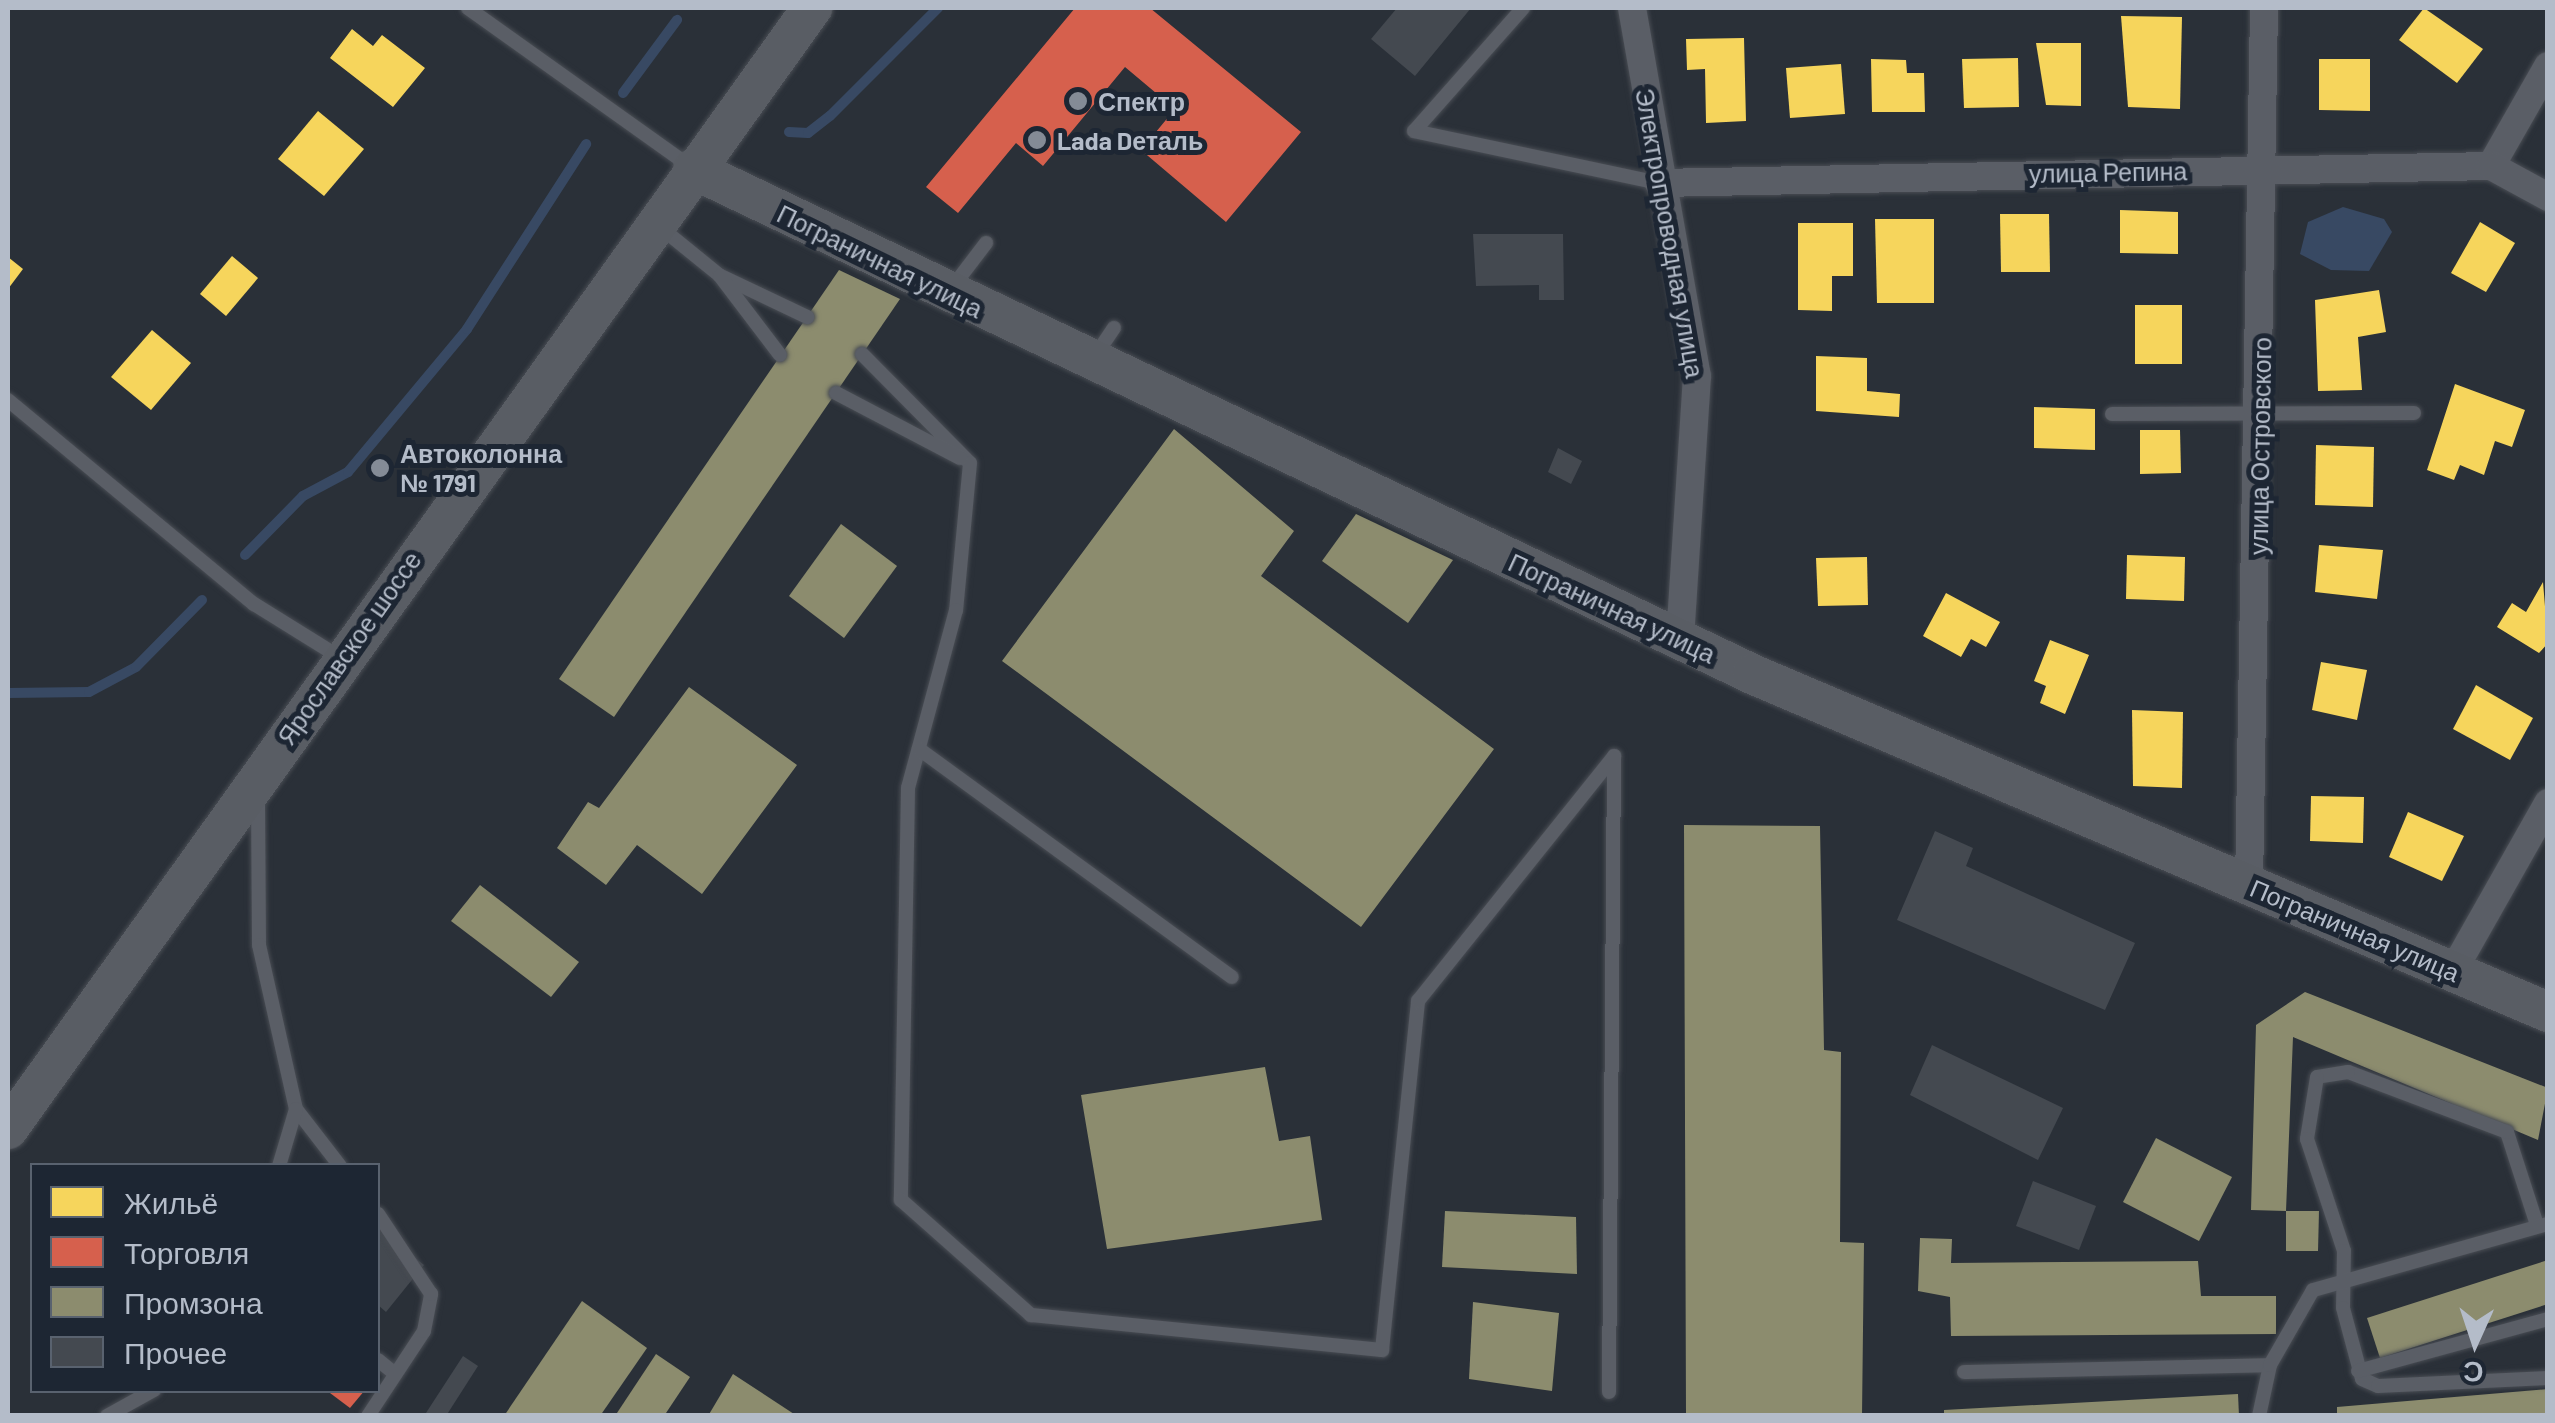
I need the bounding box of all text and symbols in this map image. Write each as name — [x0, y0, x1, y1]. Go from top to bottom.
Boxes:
place label: Спектр — [1098, 86, 1185, 116]
street label: Электропроводная улица — [1630, 86, 1710, 380]
marker: Спектр — [1067, 90, 1089, 112]
place label: Lada Dеталь — [1057, 125, 1203, 155]
marker: Lada Dеталь — [1026, 129, 1048, 151]
street label: улица Репина — [2029, 156, 2187, 188]
street label: Пограничная улица — [773, 198, 987, 324]
street label: улица Островского — [2243, 337, 2277, 555]
place label: Автоколонна № 1791 — [400, 439, 562, 498]
marker: Автоколонна № 1791 — [369, 457, 391, 479]
street label: Ярославское шоссе — [271, 546, 427, 750]
street label: Пограничная улица — [1504, 547, 1720, 669]
street label: Пограничная улица — [2246, 872, 2464, 988]
legend — [30, 1163, 380, 1393]
text: Жильё — [124, 1184, 218, 1220]
text: Торговля — [124, 1234, 249, 1270]
text: Промзона — [124, 1284, 263, 1320]
north arrow — [2425, 1293, 2525, 1393]
text: Прочее — [124, 1334, 227, 1370]
text: С — [2462, 1355, 2484, 1390]

